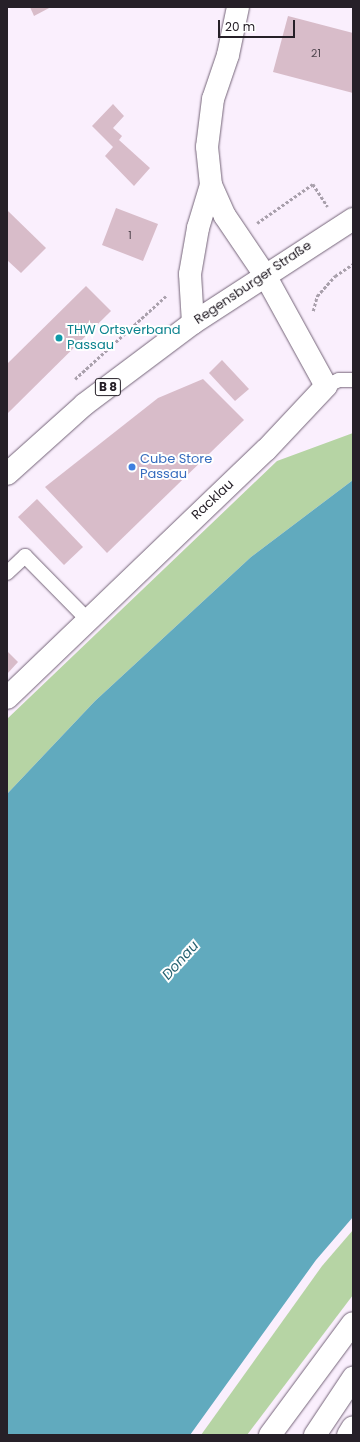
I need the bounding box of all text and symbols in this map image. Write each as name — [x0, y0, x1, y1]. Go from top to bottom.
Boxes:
scale bar — [220, 12, 297, 38]
text: 20 m — [225, 18, 255, 35]
house number: 21 — [311, 46, 321, 60]
house number: 1 — [128, 228, 132, 242]
street label: Regensburger Straße — [191, 238, 315, 328]
place label: THW Ortsverband Passau — [67, 323, 181, 354]
marker: THW Ortsverband Passau — [54, 333, 64, 343]
road number: B 8 — [94, 377, 122, 397]
place label: Cube Store Passau — [140, 452, 212, 483]
marker: Cube Store Passau — [127, 462, 137, 472]
street label: Racklau — [189, 477, 237, 523]
water label: Donau — [158, 937, 202, 983]

